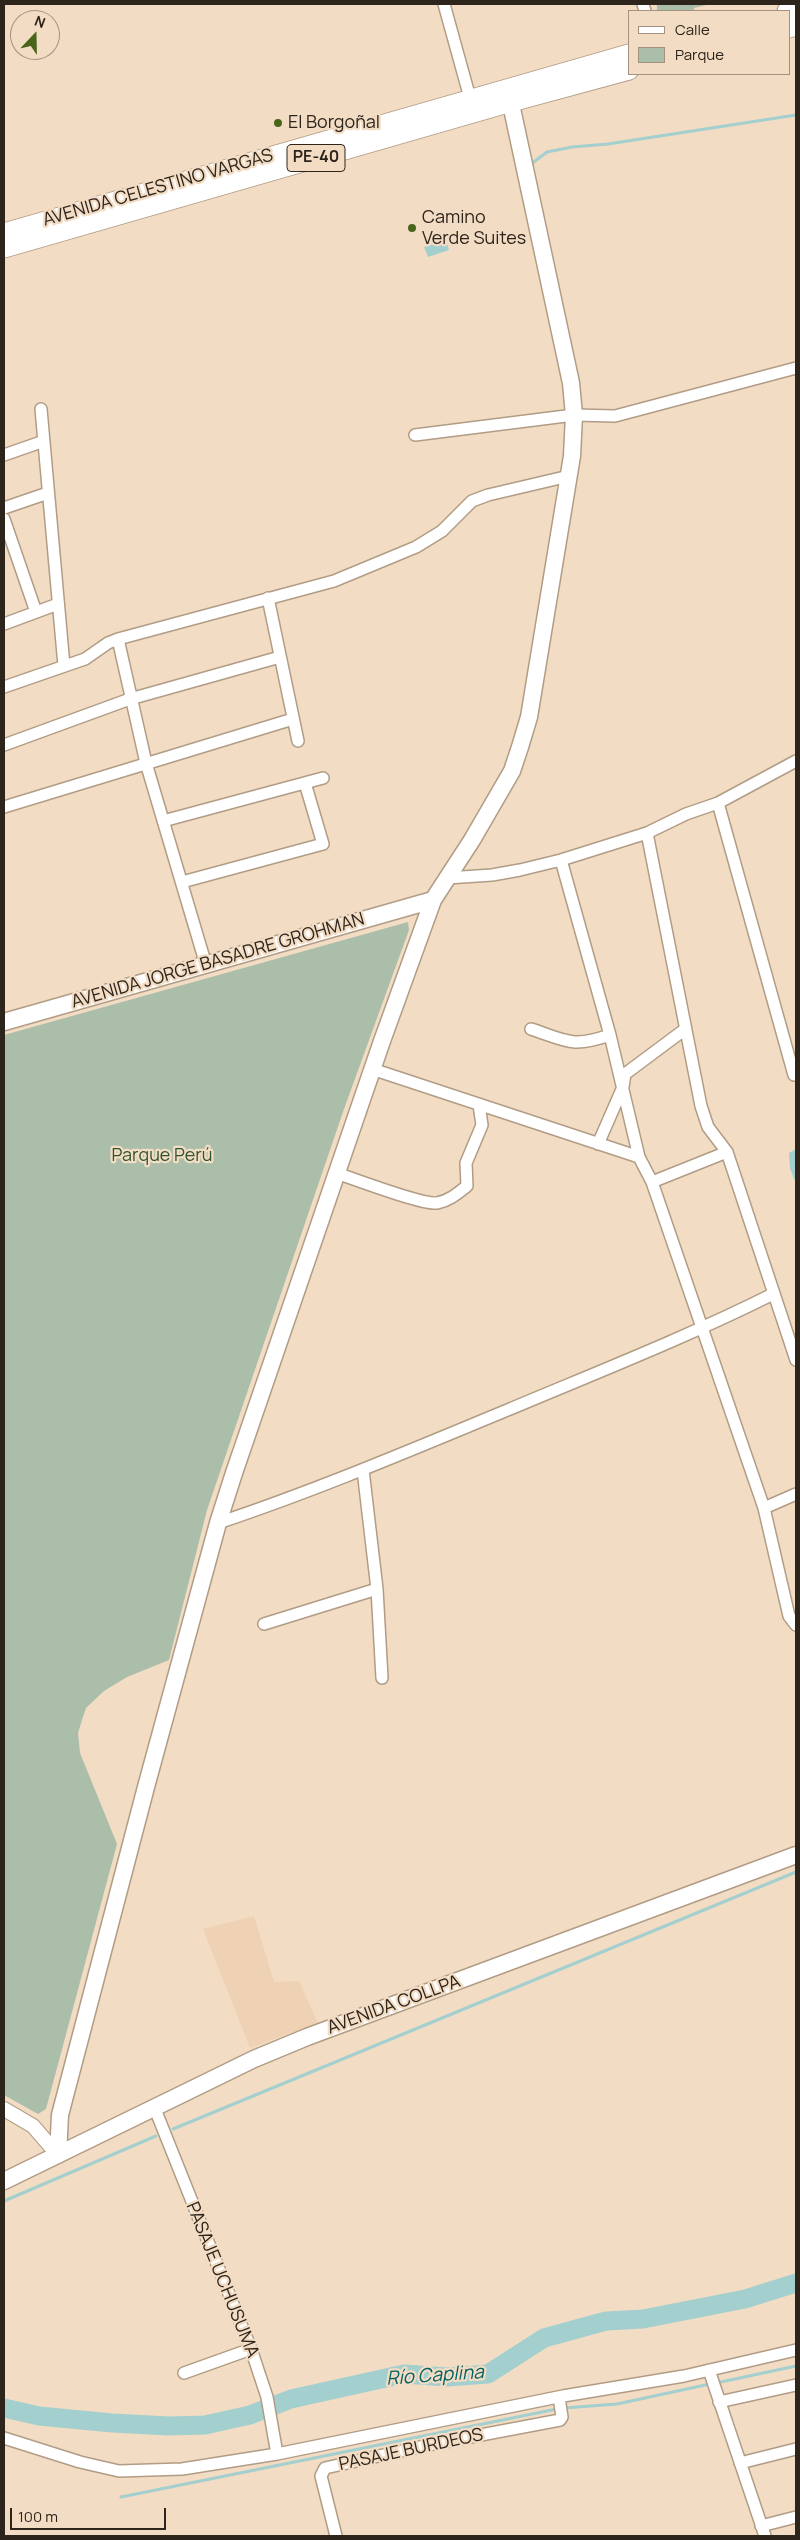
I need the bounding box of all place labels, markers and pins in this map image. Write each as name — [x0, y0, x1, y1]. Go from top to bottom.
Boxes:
place label: El Borgoñal — [288, 112, 380, 134]
marker: El Borgoñal — [272, 117, 284, 129]
place label: Camino Verde Suites — [422, 207, 526, 250]
marker: Camino Verde Suites — [406, 222, 418, 234]

